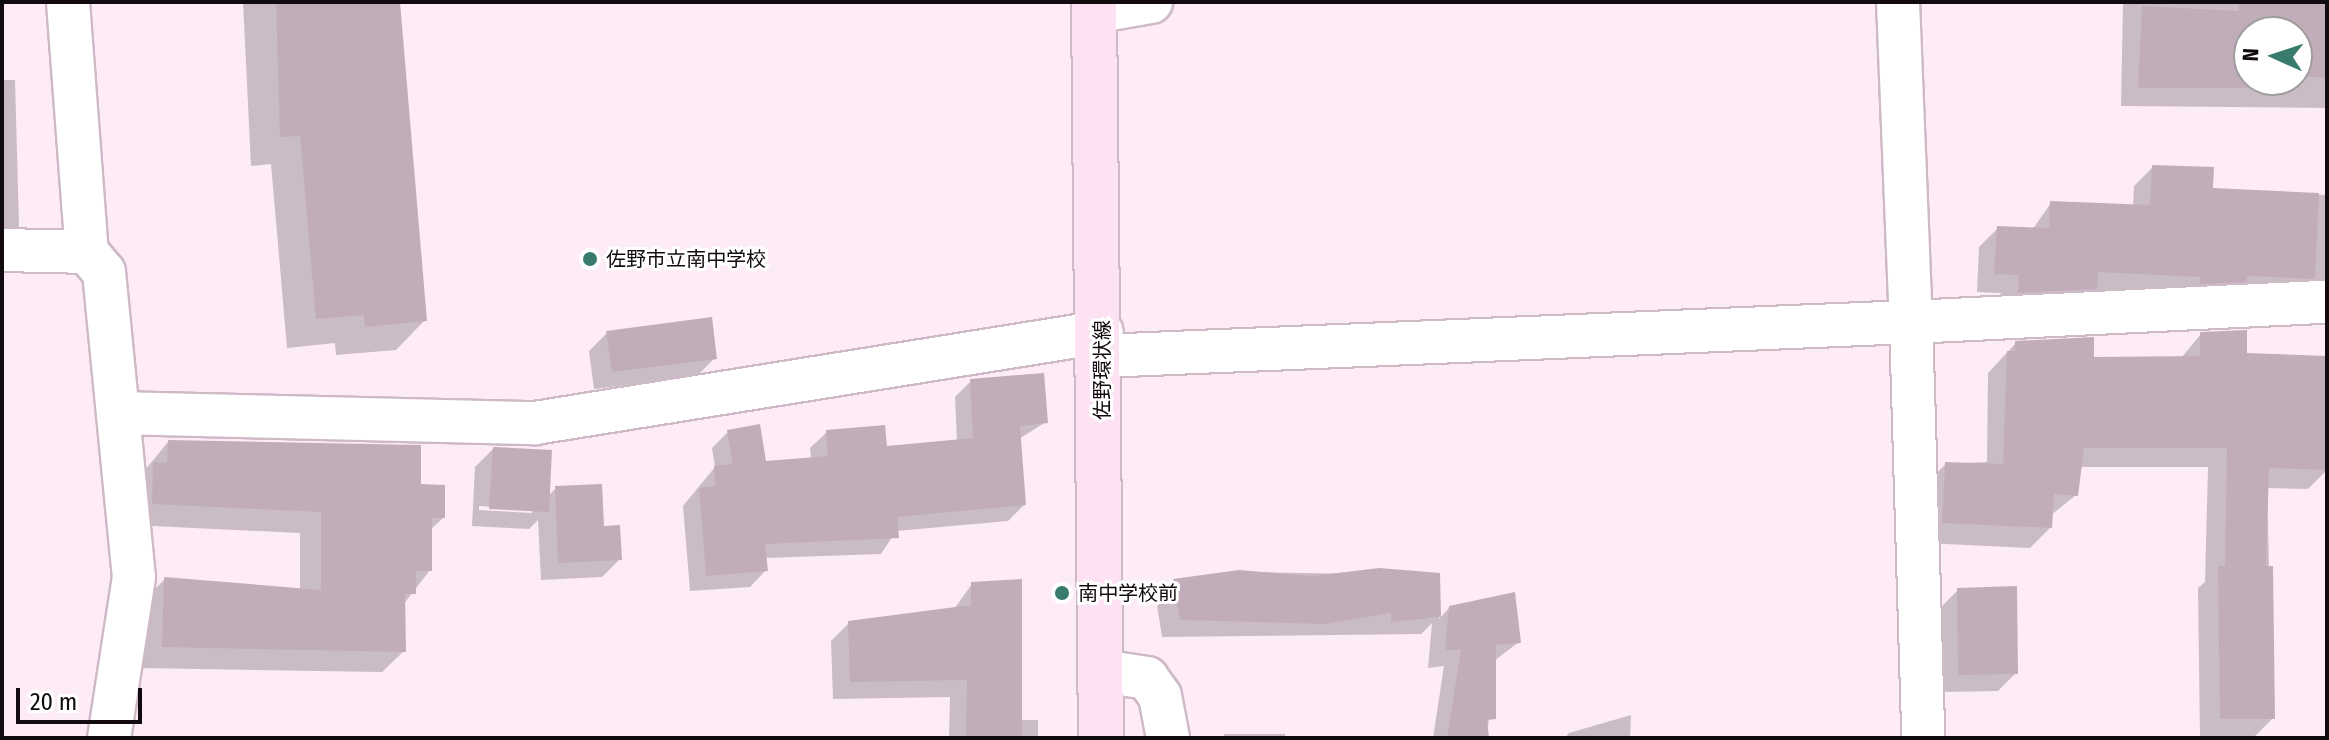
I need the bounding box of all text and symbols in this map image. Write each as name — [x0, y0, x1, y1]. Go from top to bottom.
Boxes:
north arrow — [2233, 16, 2313, 96]
text: N — [2237, 48, 2264, 62]
place label: 佐野市立南中学校 — [606, 247, 766, 271]
marker: 佐野市立南中学校 — [581, 250, 599, 268]
street label: 佐野環状線 — [1090, 320, 1114, 420]
place label: 南中学校前 — [1078, 581, 1178, 605]
marker: 南中学校前 — [1053, 584, 1071, 602]
scale bar — [20, 672, 146, 722]
text: 20 m — [30, 688, 77, 716]

